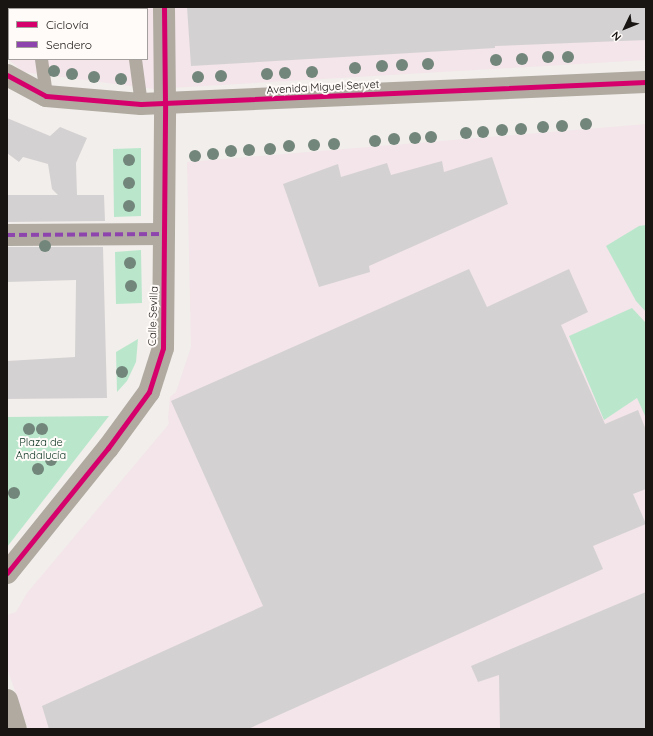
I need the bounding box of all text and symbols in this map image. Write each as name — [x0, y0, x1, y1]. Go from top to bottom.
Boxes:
legend — [8, 8, 148, 60]
north arrow — [605, 8, 645, 48]
text: Ciclovía — [46, 17, 89, 32]
text: N — [608, 28, 624, 44]
text: Sendero — [46, 37, 92, 52]
street label: Avenida Miguel Servet — [266, 77, 380, 97]
street label: Calle Sevilla — [145, 286, 161, 346]
park label: Plaza de Andalucía — [16, 436, 66, 462]

